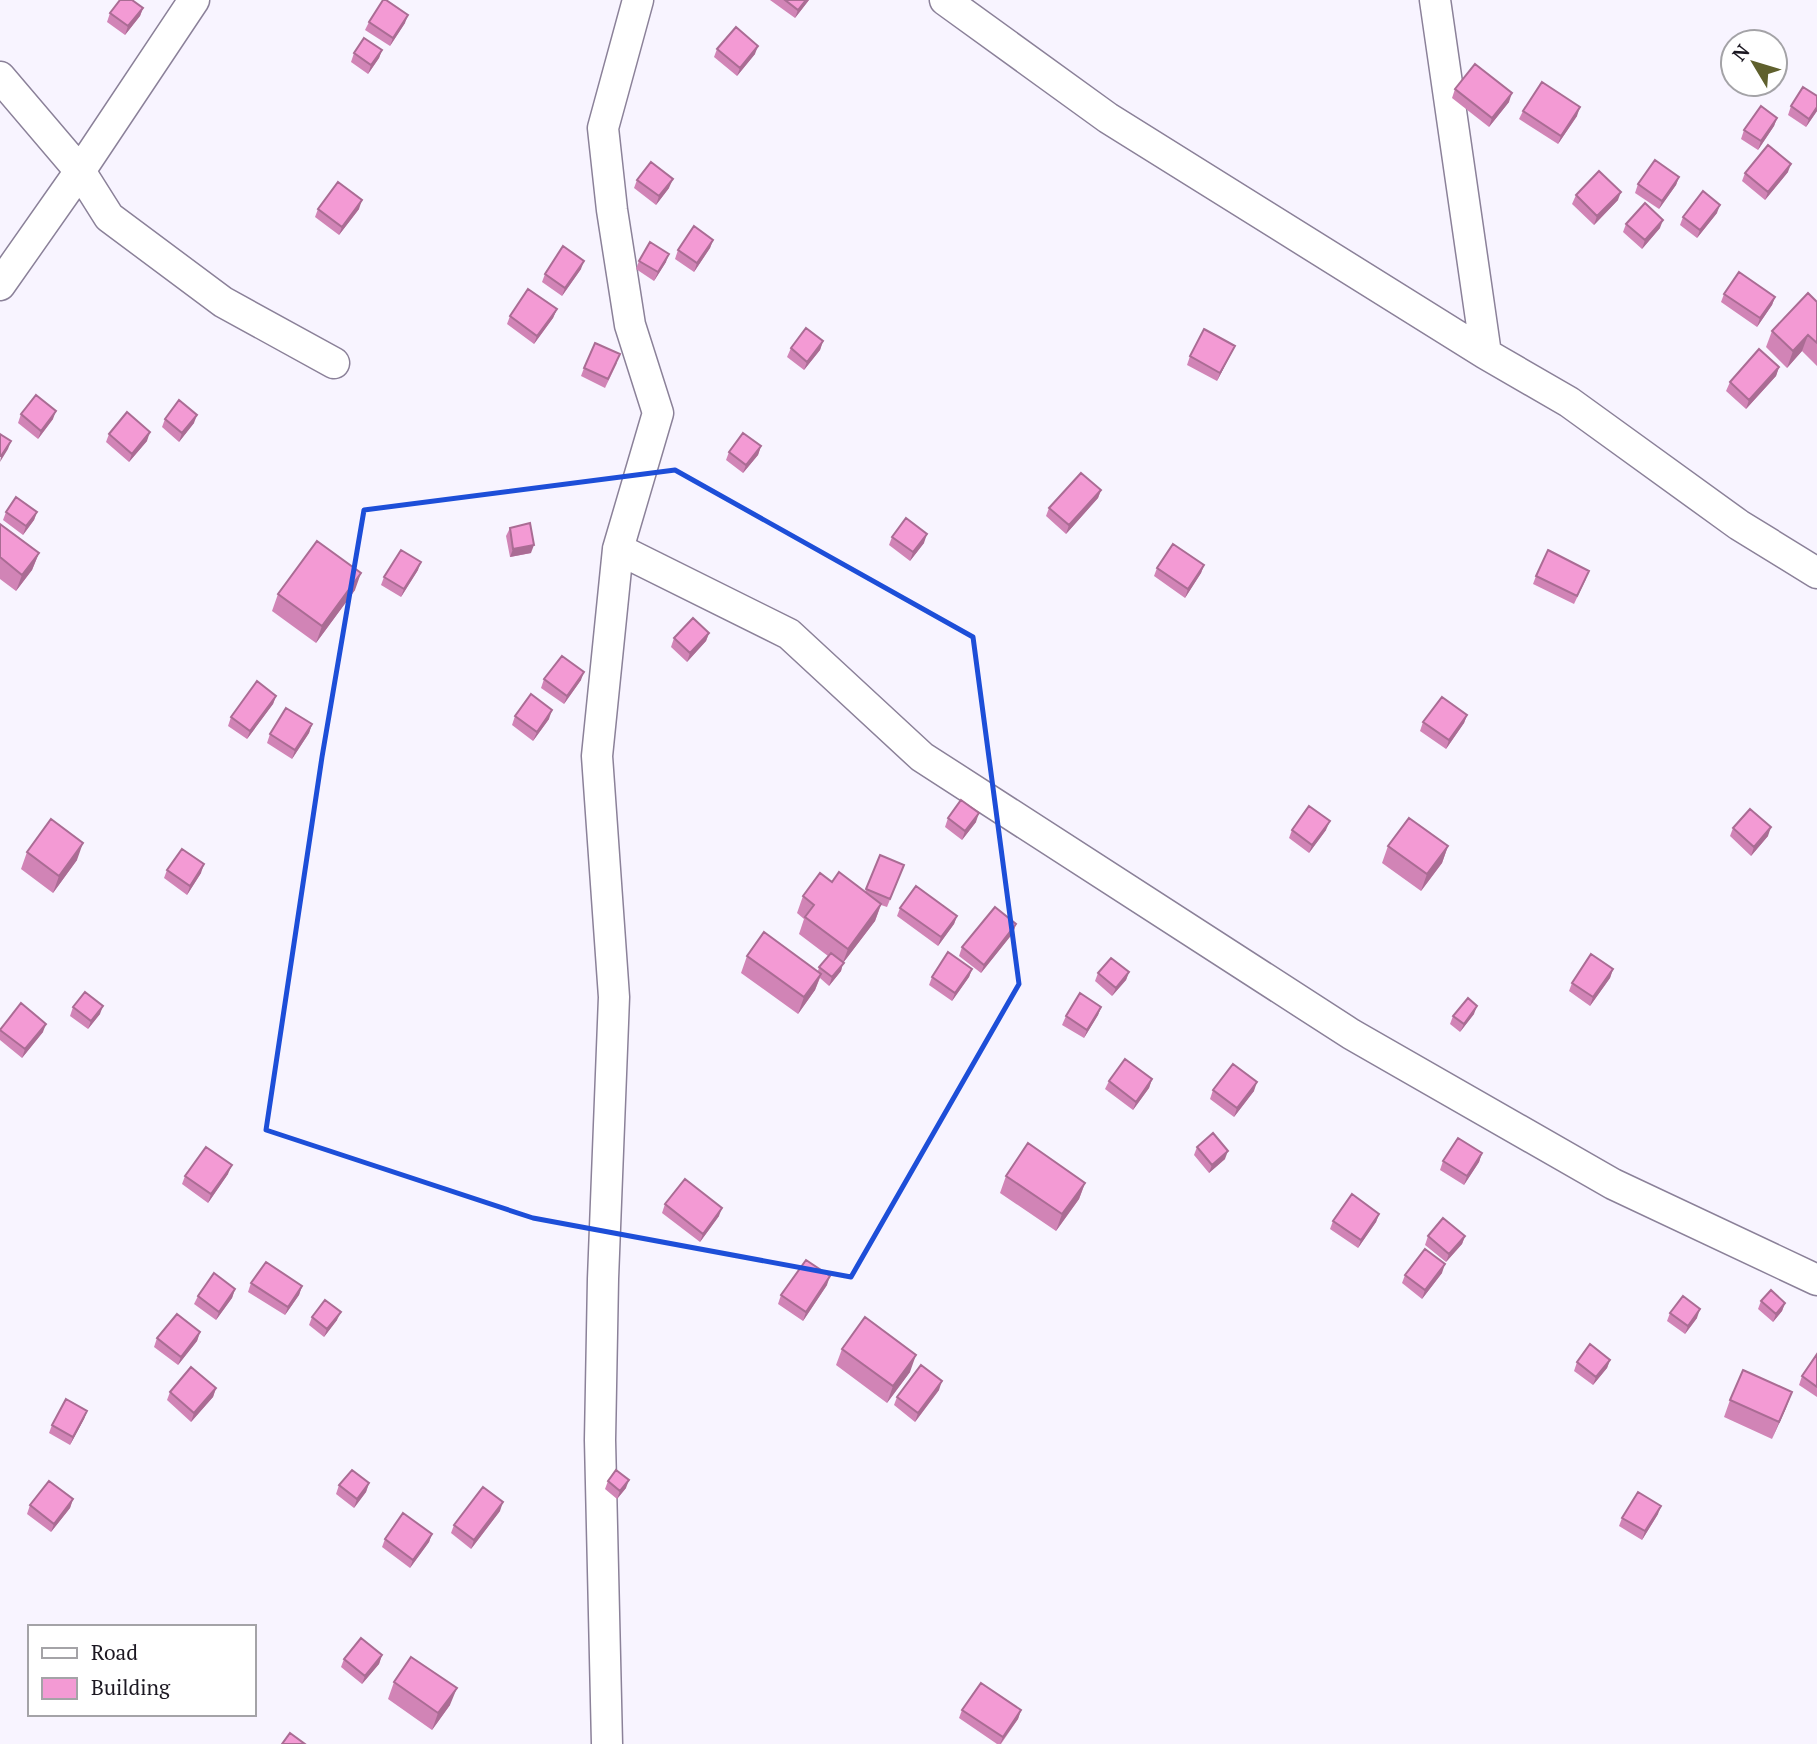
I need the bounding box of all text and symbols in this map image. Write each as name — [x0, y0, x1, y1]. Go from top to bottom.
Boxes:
north arrow — [1719, 28, 1789, 98]
text: N — [1726, 38, 1755, 66]
legend — [28, 1625, 256, 1716]
text: Road — [91, 1638, 138, 1666]
text: Building — [91, 1673, 171, 1701]

